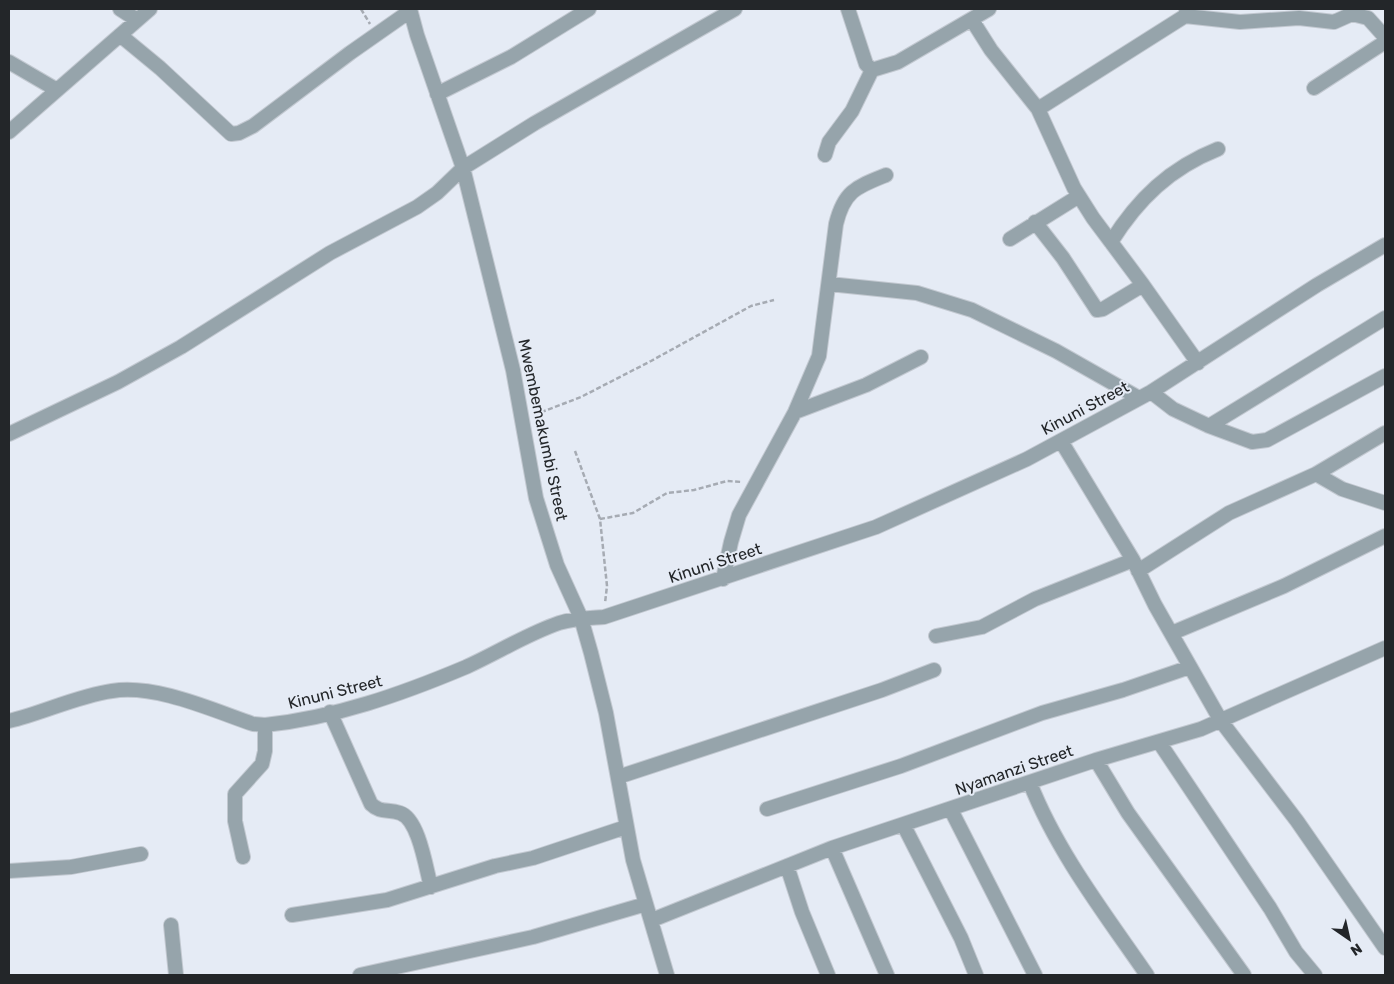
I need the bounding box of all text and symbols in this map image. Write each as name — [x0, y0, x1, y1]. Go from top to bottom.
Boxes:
street label: Mwembemakumbi Street — [514, 337, 572, 523]
street label: Kinuni Street — [1038, 377, 1132, 439]
street label: Kinuni Street — [666, 539, 764, 587]
street label: Kinuni Street — [286, 671, 384, 713]
street label: Nyamanzi Street — [953, 741, 1075, 799]
north arrow — [1324, 914, 1374, 964]
text: N — [1347, 939, 1365, 959]

